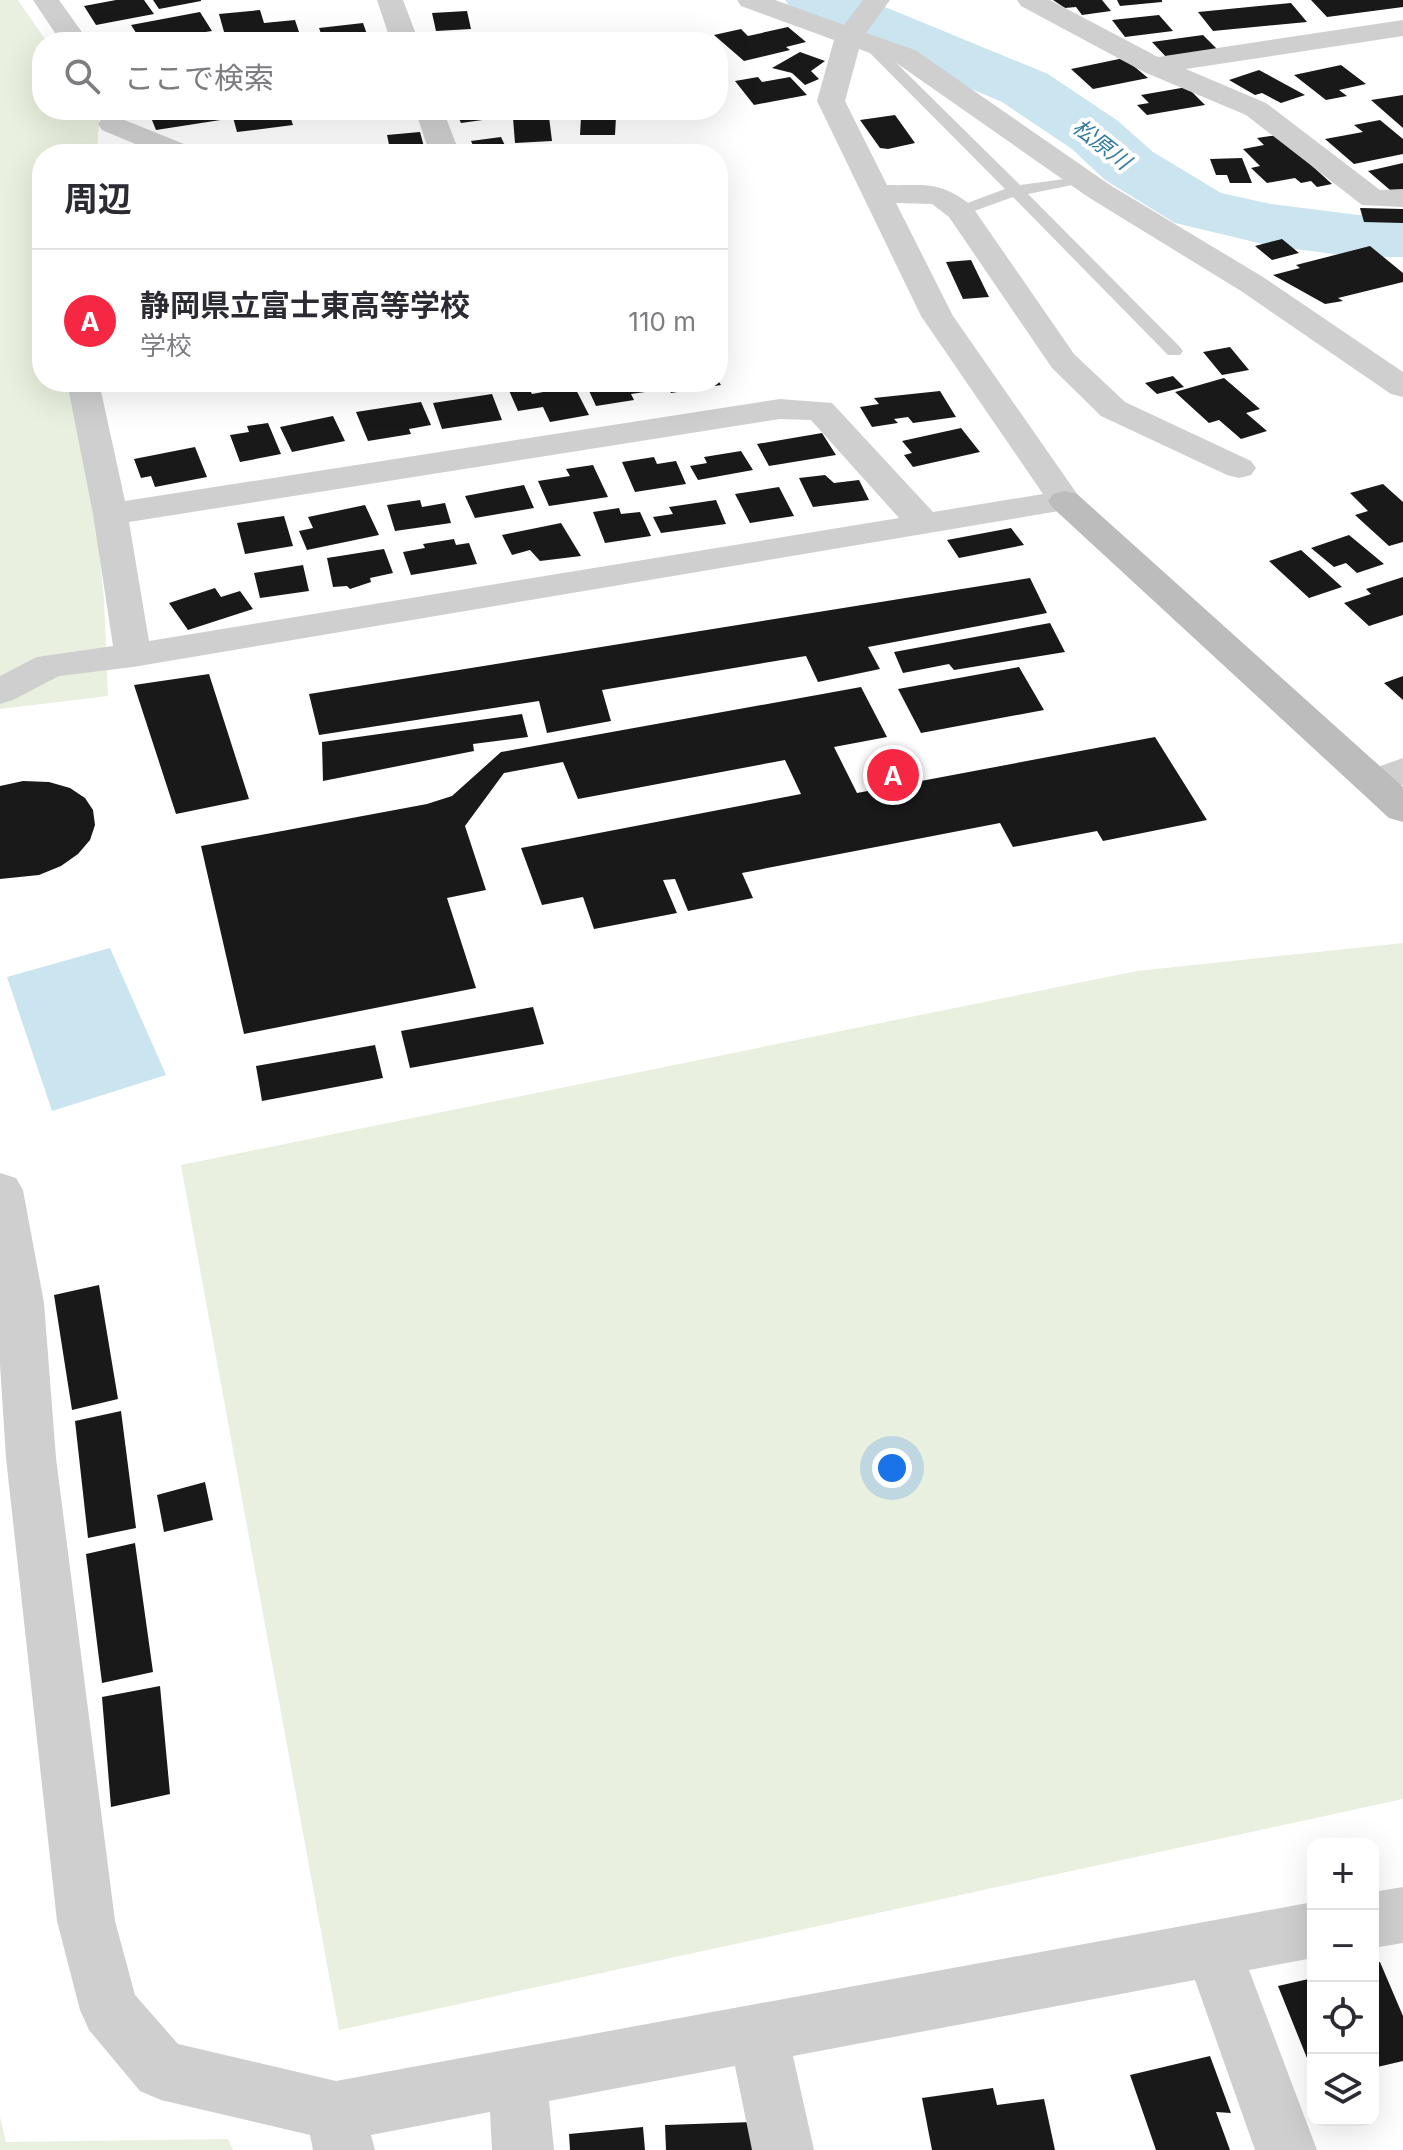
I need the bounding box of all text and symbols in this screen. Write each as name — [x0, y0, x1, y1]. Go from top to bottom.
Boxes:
search box — [32, 32, 728, 120]
icon: search — [60, 54, 104, 98]
text: ここで検索 — [124, 60, 274, 96]
water label: 松原川 — [1068, 113, 1138, 176]
text: 周辺 — [64, 178, 132, 219]
text: 静岡県立富士東高等学校 — [140, 287, 470, 323]
text: A — [80, 306, 100, 337]
text: 110 m — [628, 306, 696, 337]
text: 学校 — [140, 330, 192, 361]
pin: A — [867, 745, 919, 805]
your location — [872, 1448, 912, 1488]
map controls — [1307, 1838, 1379, 2126]
button: + — [1307, 1838, 1379, 1910]
button: − — [1307, 1910, 1379, 1982]
button: locate — [1307, 1982, 1379, 2054]
button: layers — [1307, 2054, 1379, 2126]

